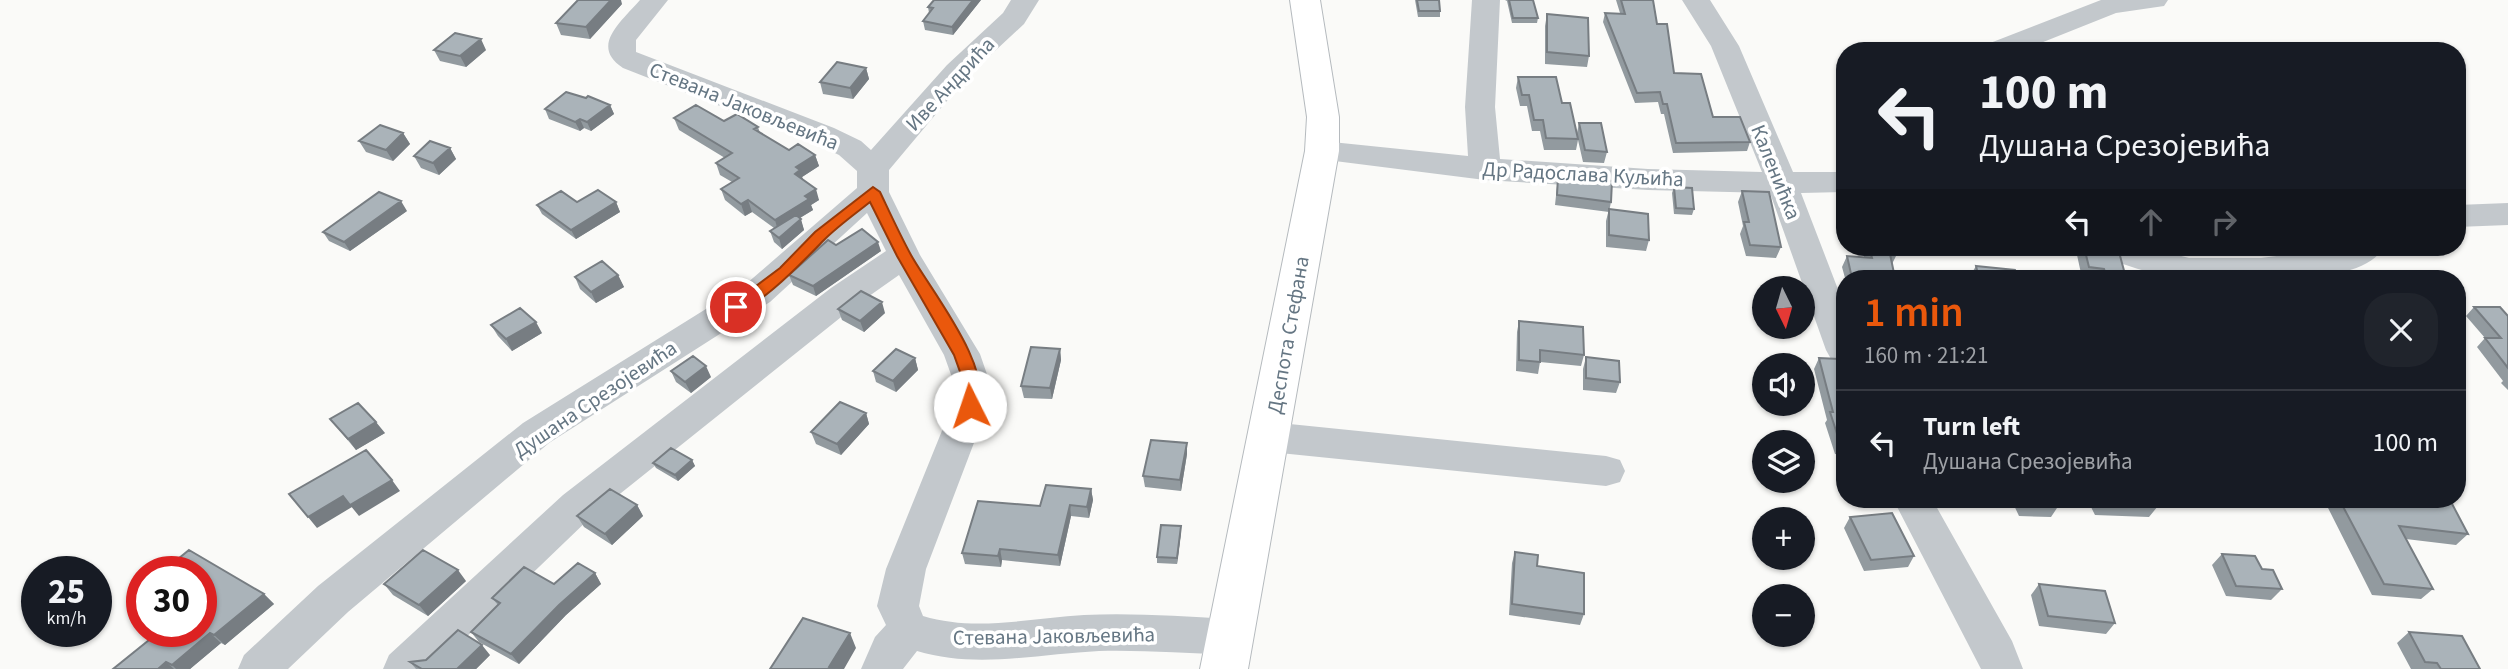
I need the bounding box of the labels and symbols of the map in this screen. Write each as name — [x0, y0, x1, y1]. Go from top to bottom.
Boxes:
street label: Иве Андрића — [898, 30, 1002, 138]
street label: Стевана Јаковљевића — [645, 54, 843, 158]
street label: Каленићка — [1743, 120, 1809, 224]
street label: Др Радослава Куљића — [1482, 154, 1684, 194]
street label: Деспота Стефана — [1259, 254, 1317, 416]
north arrow — [1752, 276, 1815, 340]
pin — [706, 277, 766, 337]
street label: Душана Срезојевића — [507, 333, 683, 465]
position arrow — [933, 369, 1007, 443]
speed limit sign: 30 — [126, 556, 217, 647]
street label: Стевана Јаковљевића — [953, 619, 1155, 653]

